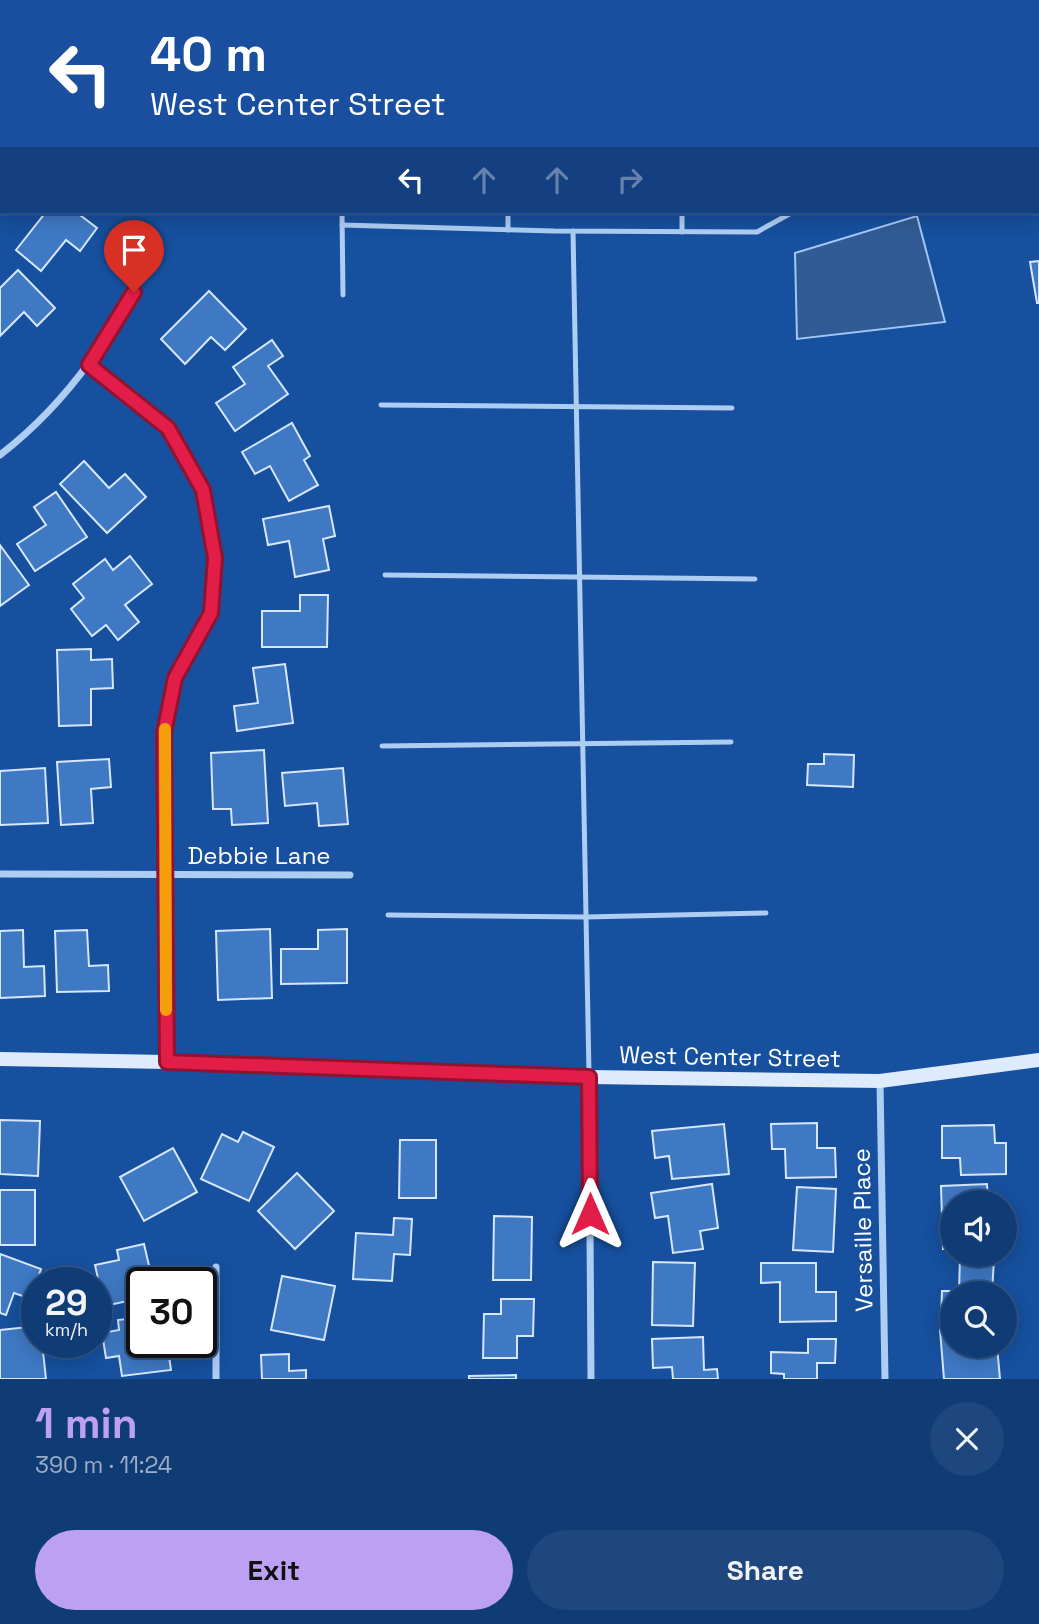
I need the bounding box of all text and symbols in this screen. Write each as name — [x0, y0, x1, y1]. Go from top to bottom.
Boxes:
text: 40 m — [150, 23, 267, 85]
icon: left — [35, 28, 126, 119]
text: West Center Street — [150, 84, 446, 124]
icon: left — [392, 161, 430, 199]
icon: ahead — [465, 161, 503, 199]
icon: ahead — [538, 161, 576, 199]
icon: right — [611, 161, 649, 199]
pin — [104, 220, 164, 292]
icon: arrive — [115, 231, 153, 269]
street label: Debbie Lane — [187, 840, 331, 871]
street label: West Center Street — [619, 1039, 841, 1074]
street label: Versaille Place — [846, 1148, 879, 1312]
position arrow — [553, 1177, 627, 1251]
map controls — [940, 1190, 1017, 1358]
button: sound — [940, 1190, 1017, 1267]
speed limit sign: 30 — [126, 1267, 217, 1358]
text: 29 — [45, 1281, 88, 1325]
button: search — [940, 1281, 1017, 1358]
text: km/h — [45, 1318, 88, 1341]
text: 1 min — [35, 1397, 138, 1450]
button: close — [930, 1402, 1004, 1476]
text: 390 m · 11:24 — [35, 1450, 172, 1480]
button: Exit — [35, 1530, 513, 1610]
button: Share — [527, 1530, 1004, 1610]

